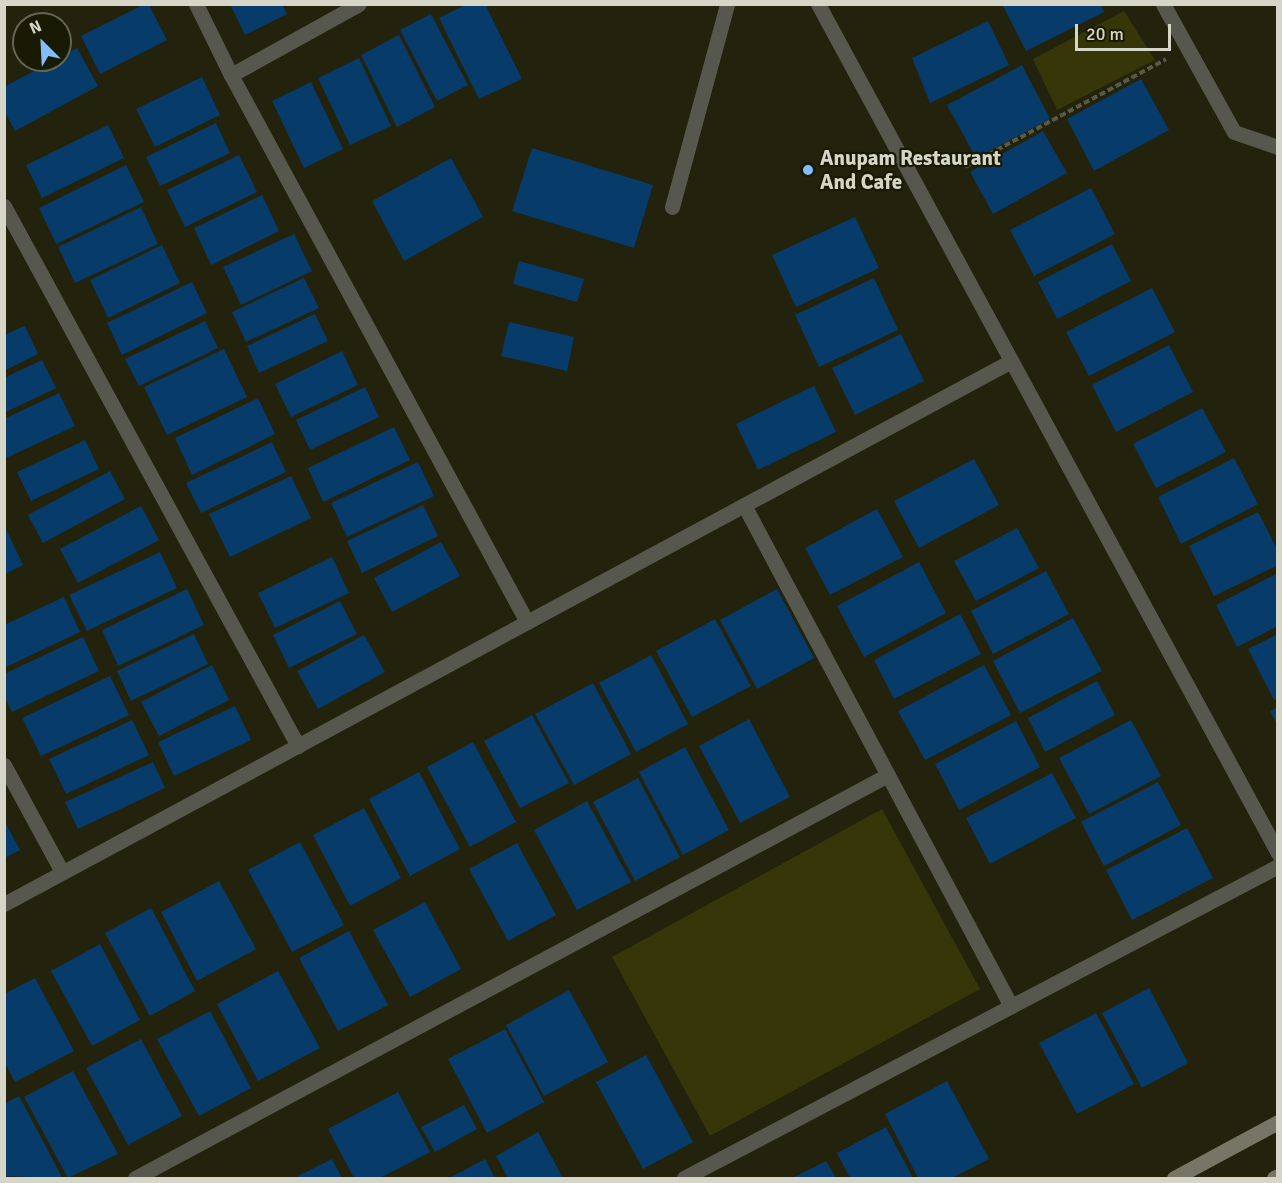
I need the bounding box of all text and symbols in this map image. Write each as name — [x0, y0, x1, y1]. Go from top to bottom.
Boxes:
north arrow — [12, 12, 72, 72]
scale bar — [1078, 12, 1174, 50]
text: N — [26, 16, 45, 39]
text: 20 m — [1086, 23, 1124, 45]
place label: Anupam Restaurant And Cafe — [820, 145, 1001, 195]
marker: Anupam Restaurant And Cafe — [801, 163, 815, 177]

